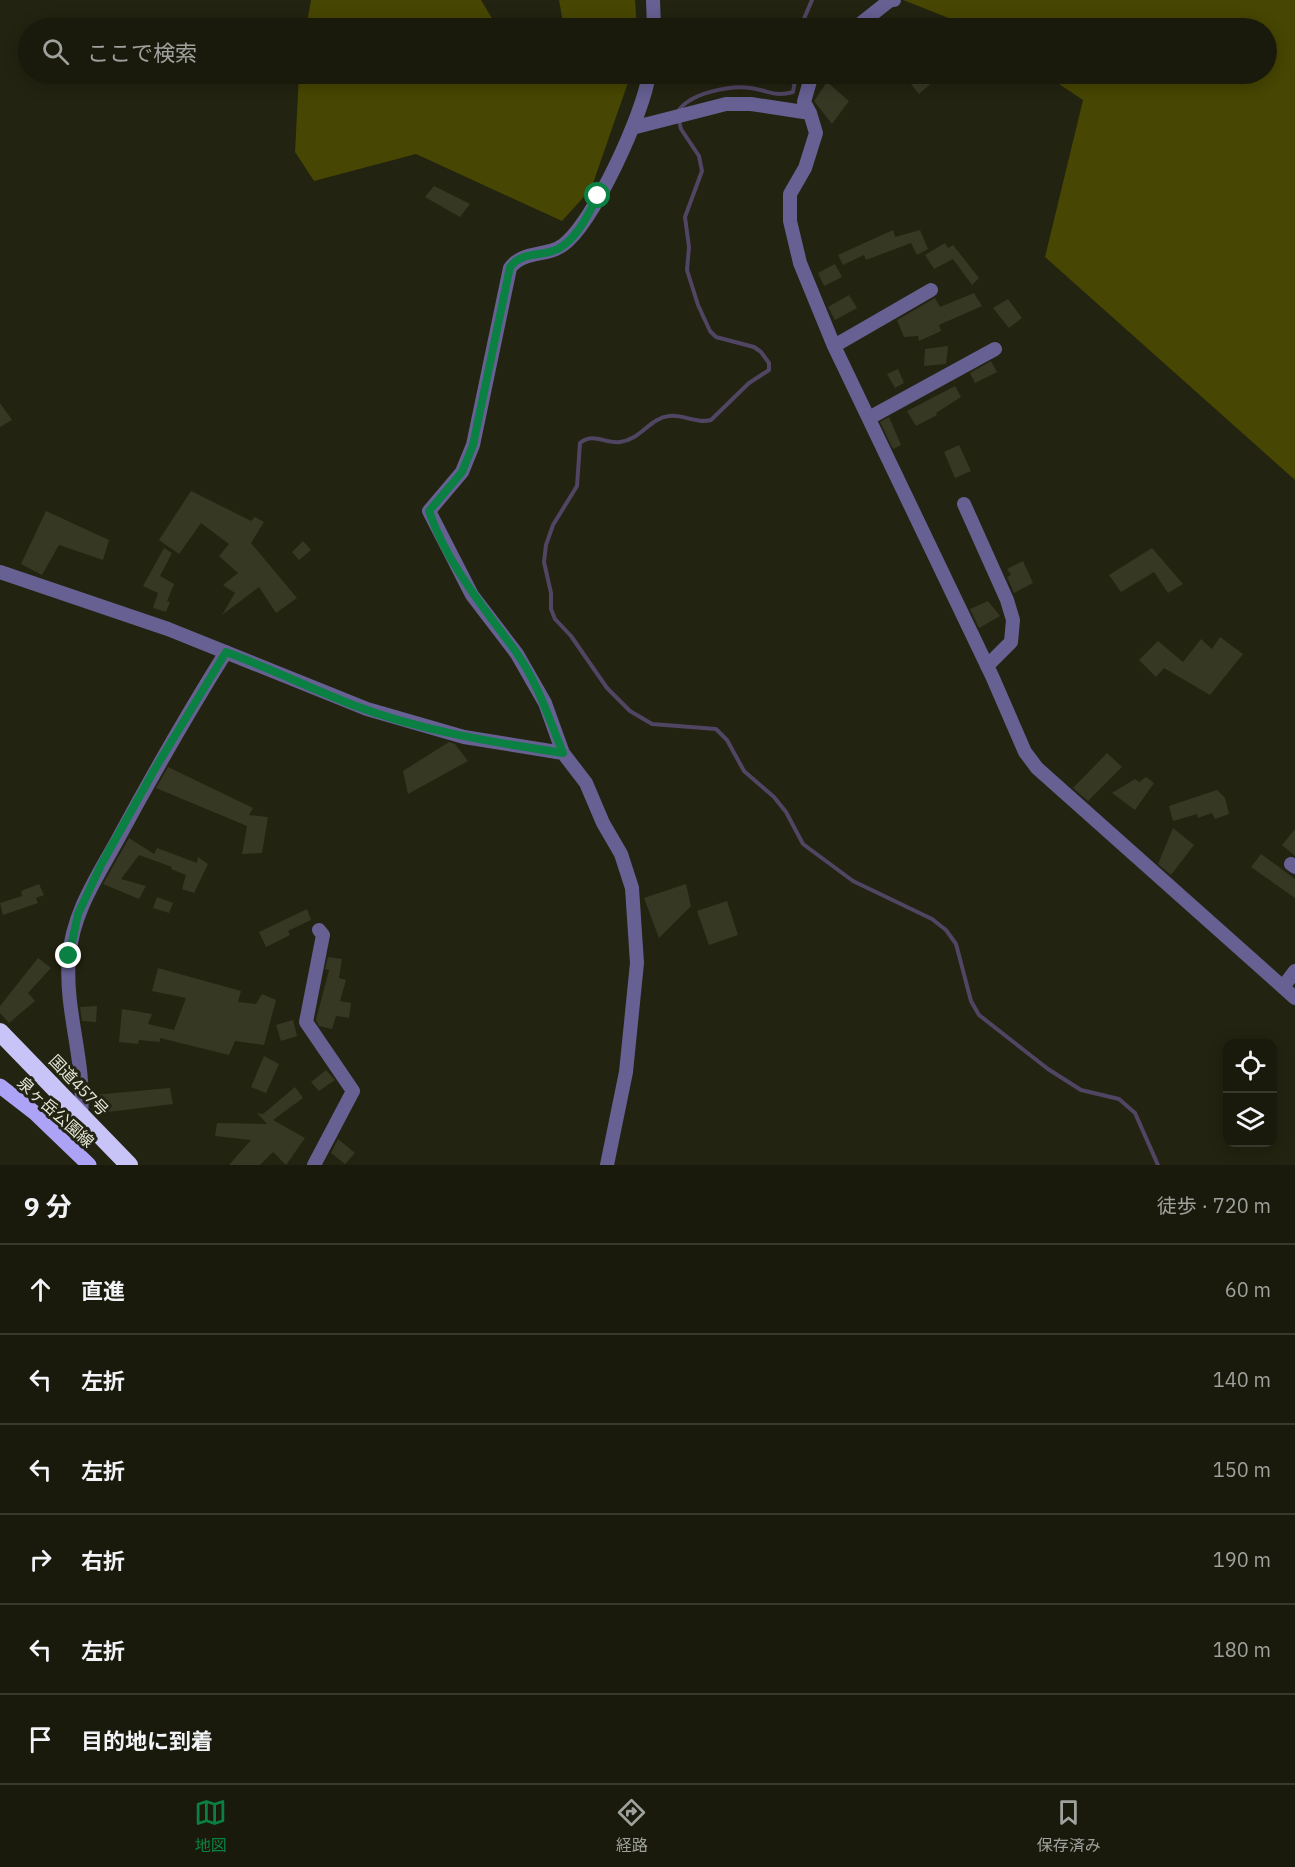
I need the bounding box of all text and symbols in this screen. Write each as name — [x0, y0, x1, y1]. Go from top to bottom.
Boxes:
search box — [18, 18, 1277, 84]
icon: search — [39, 35, 72, 68]
text: ここで検索 — [87, 38, 197, 67]
route start — [584, 182, 610, 208]
route end — [55, 942, 81, 968]
map controls — [1223, 1039, 1277, 1147]
button: locate — [1223, 1039, 1277, 1093]
street label: 国道457号 — [45, 1050, 113, 1120]
street label: 泉ヶ岳公園線 — [14, 1072, 98, 1152]
button: layers — [1223, 1093, 1277, 1147]
text: 9 分 — [24, 1189, 72, 1223]
text: 徒歩 · 720 m — [1157, 1192, 1271, 1219]
icon: ahead — [24, 1273, 57, 1306]
text: 直進 — [81, 1276, 125, 1305]
text: 60 m — [1225, 1276, 1271, 1303]
icon: left — [24, 1363, 57, 1396]
text: 左折 — [81, 1366, 125, 1395]
text: 140 m — [1213, 1366, 1271, 1393]
icon: left — [24, 1453, 57, 1486]
text: 左折 — [81, 1456, 125, 1485]
text: 150 m — [1213, 1456, 1271, 1483]
icon: right — [24, 1543, 57, 1576]
text: 右折 — [81, 1546, 125, 1575]
text: 190 m — [1213, 1546, 1271, 1573]
icon: left — [24, 1633, 57, 1666]
text: 左折 — [81, 1636, 125, 1665]
text: 180 m — [1213, 1636, 1271, 1663]
icon: arrive — [24, 1723, 57, 1756]
text: 目的地に到着 — [81, 1726, 213, 1755]
tab: 地図 — [194, 1796, 227, 1856]
tab: 経路 — [615, 1796, 648, 1856]
tab: 保存済み — [1037, 1796, 1101, 1856]

